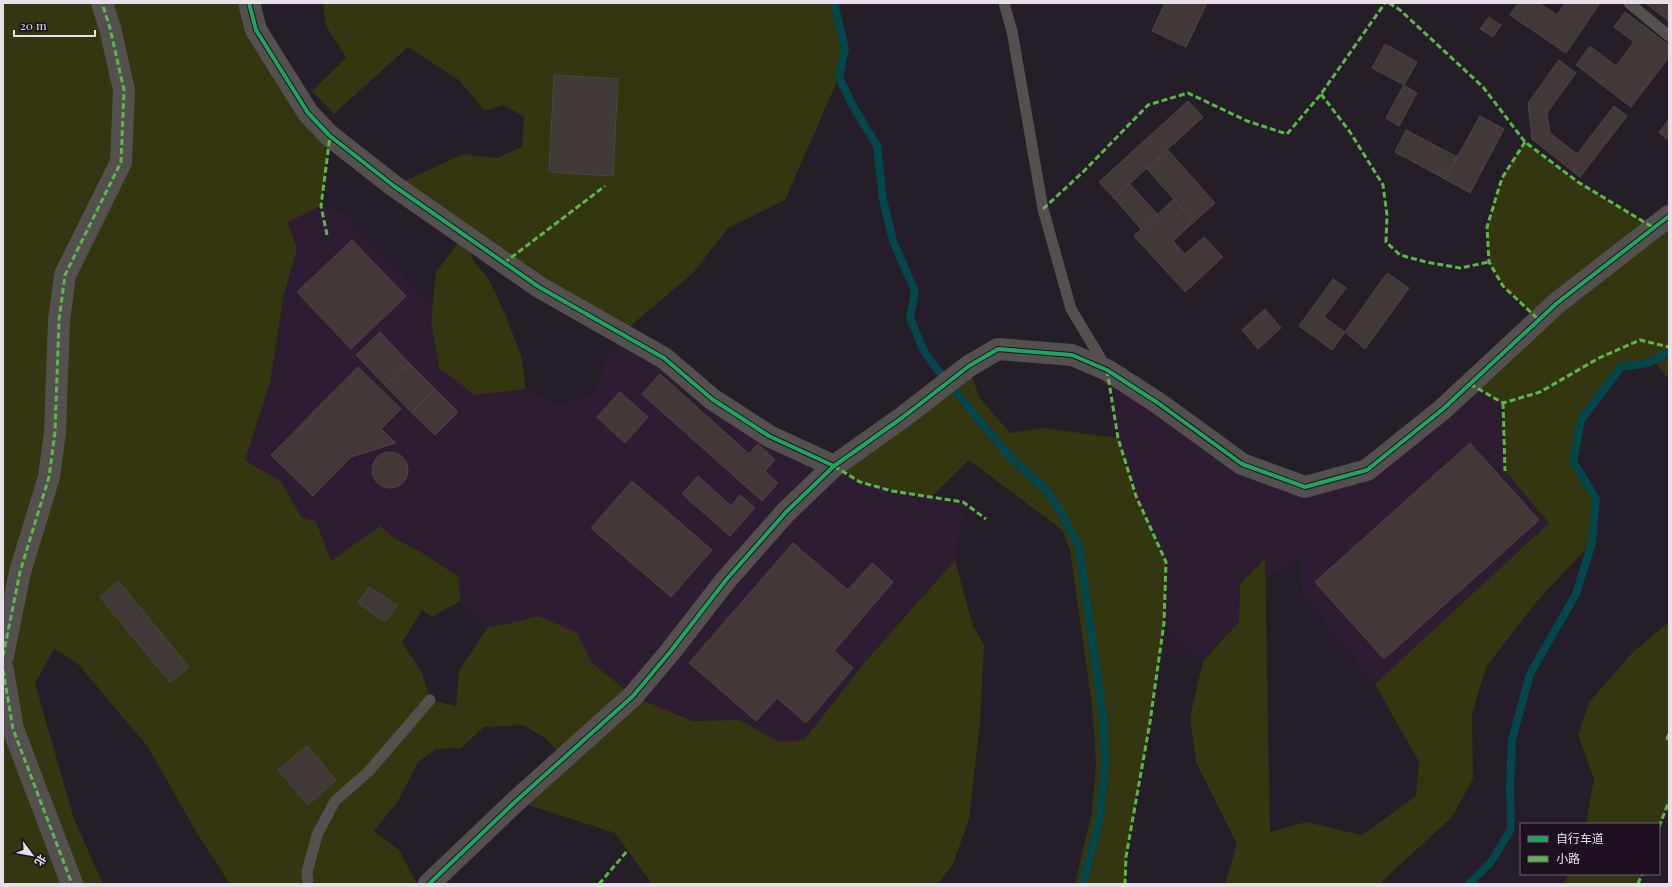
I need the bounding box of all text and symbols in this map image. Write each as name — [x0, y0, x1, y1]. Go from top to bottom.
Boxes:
scale bar — [14, 12, 95, 38]
text: 20 m — [20, 17, 47, 33]
legend — [1520, 823, 1660, 875]
text: 自行车道 — [1556, 830, 1604, 846]
north arrow — [12, 835, 52, 875]
text: 小路 — [1556, 850, 1580, 866]
text: 北 — [32, 852, 50, 869]

